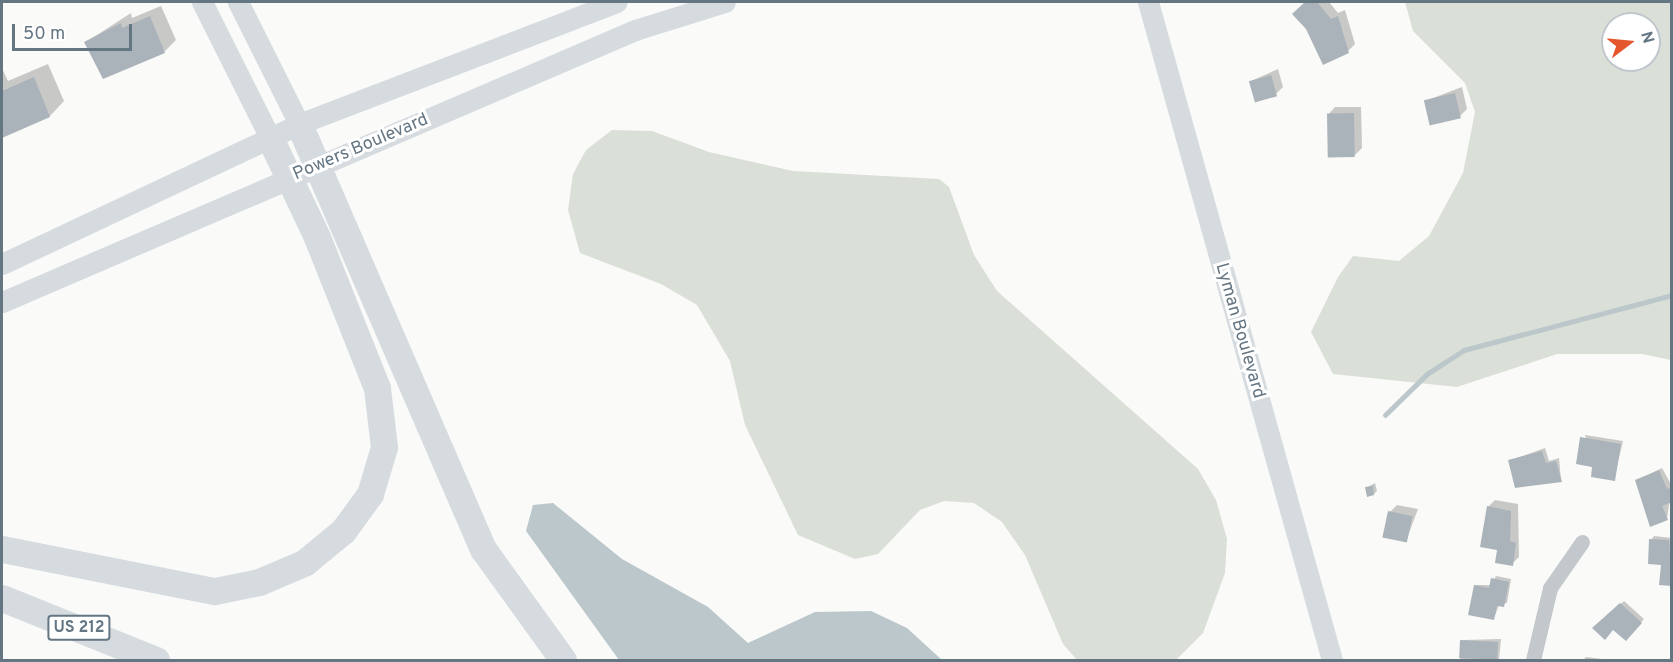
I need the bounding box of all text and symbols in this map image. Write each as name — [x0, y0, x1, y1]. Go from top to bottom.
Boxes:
scale bar — [15, 12, 135, 50]
north arrow — [1601, 12, 1661, 72]
text: 50 m — [23, 23, 65, 46]
text: N — [1635, 29, 1658, 46]
street label: Powers Boulevard — [290, 110, 432, 186]
street label: Lyman Boulevard — [1209, 261, 1269, 401]
road number: US 212 — [46, 615, 112, 641]

